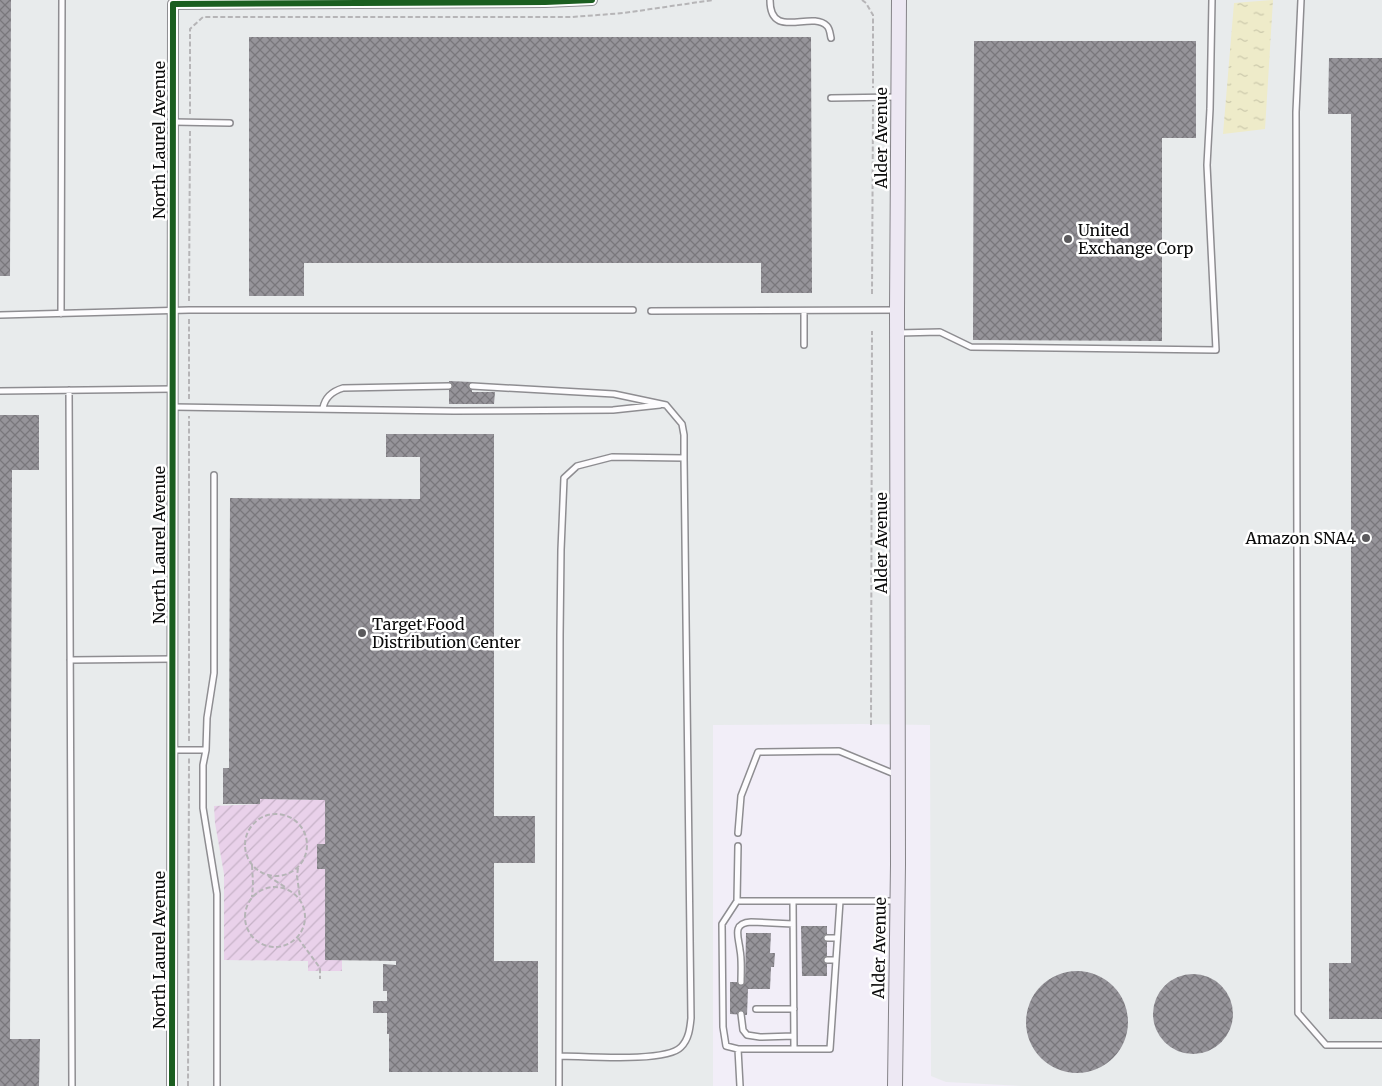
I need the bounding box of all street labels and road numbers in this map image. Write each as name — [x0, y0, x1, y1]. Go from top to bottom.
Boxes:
street label: North Laurel Avenue — [149, 61, 169, 219]
street label: Alder Avenue — [871, 87, 891, 190]
street label: North Laurel Avenue — [149, 466, 169, 624]
street label: Alder Avenue — [871, 492, 891, 595]
street label: North Laurel Avenue — [149, 871, 169, 1029]
street label: Alder Avenue — [868, 897, 890, 1000]

